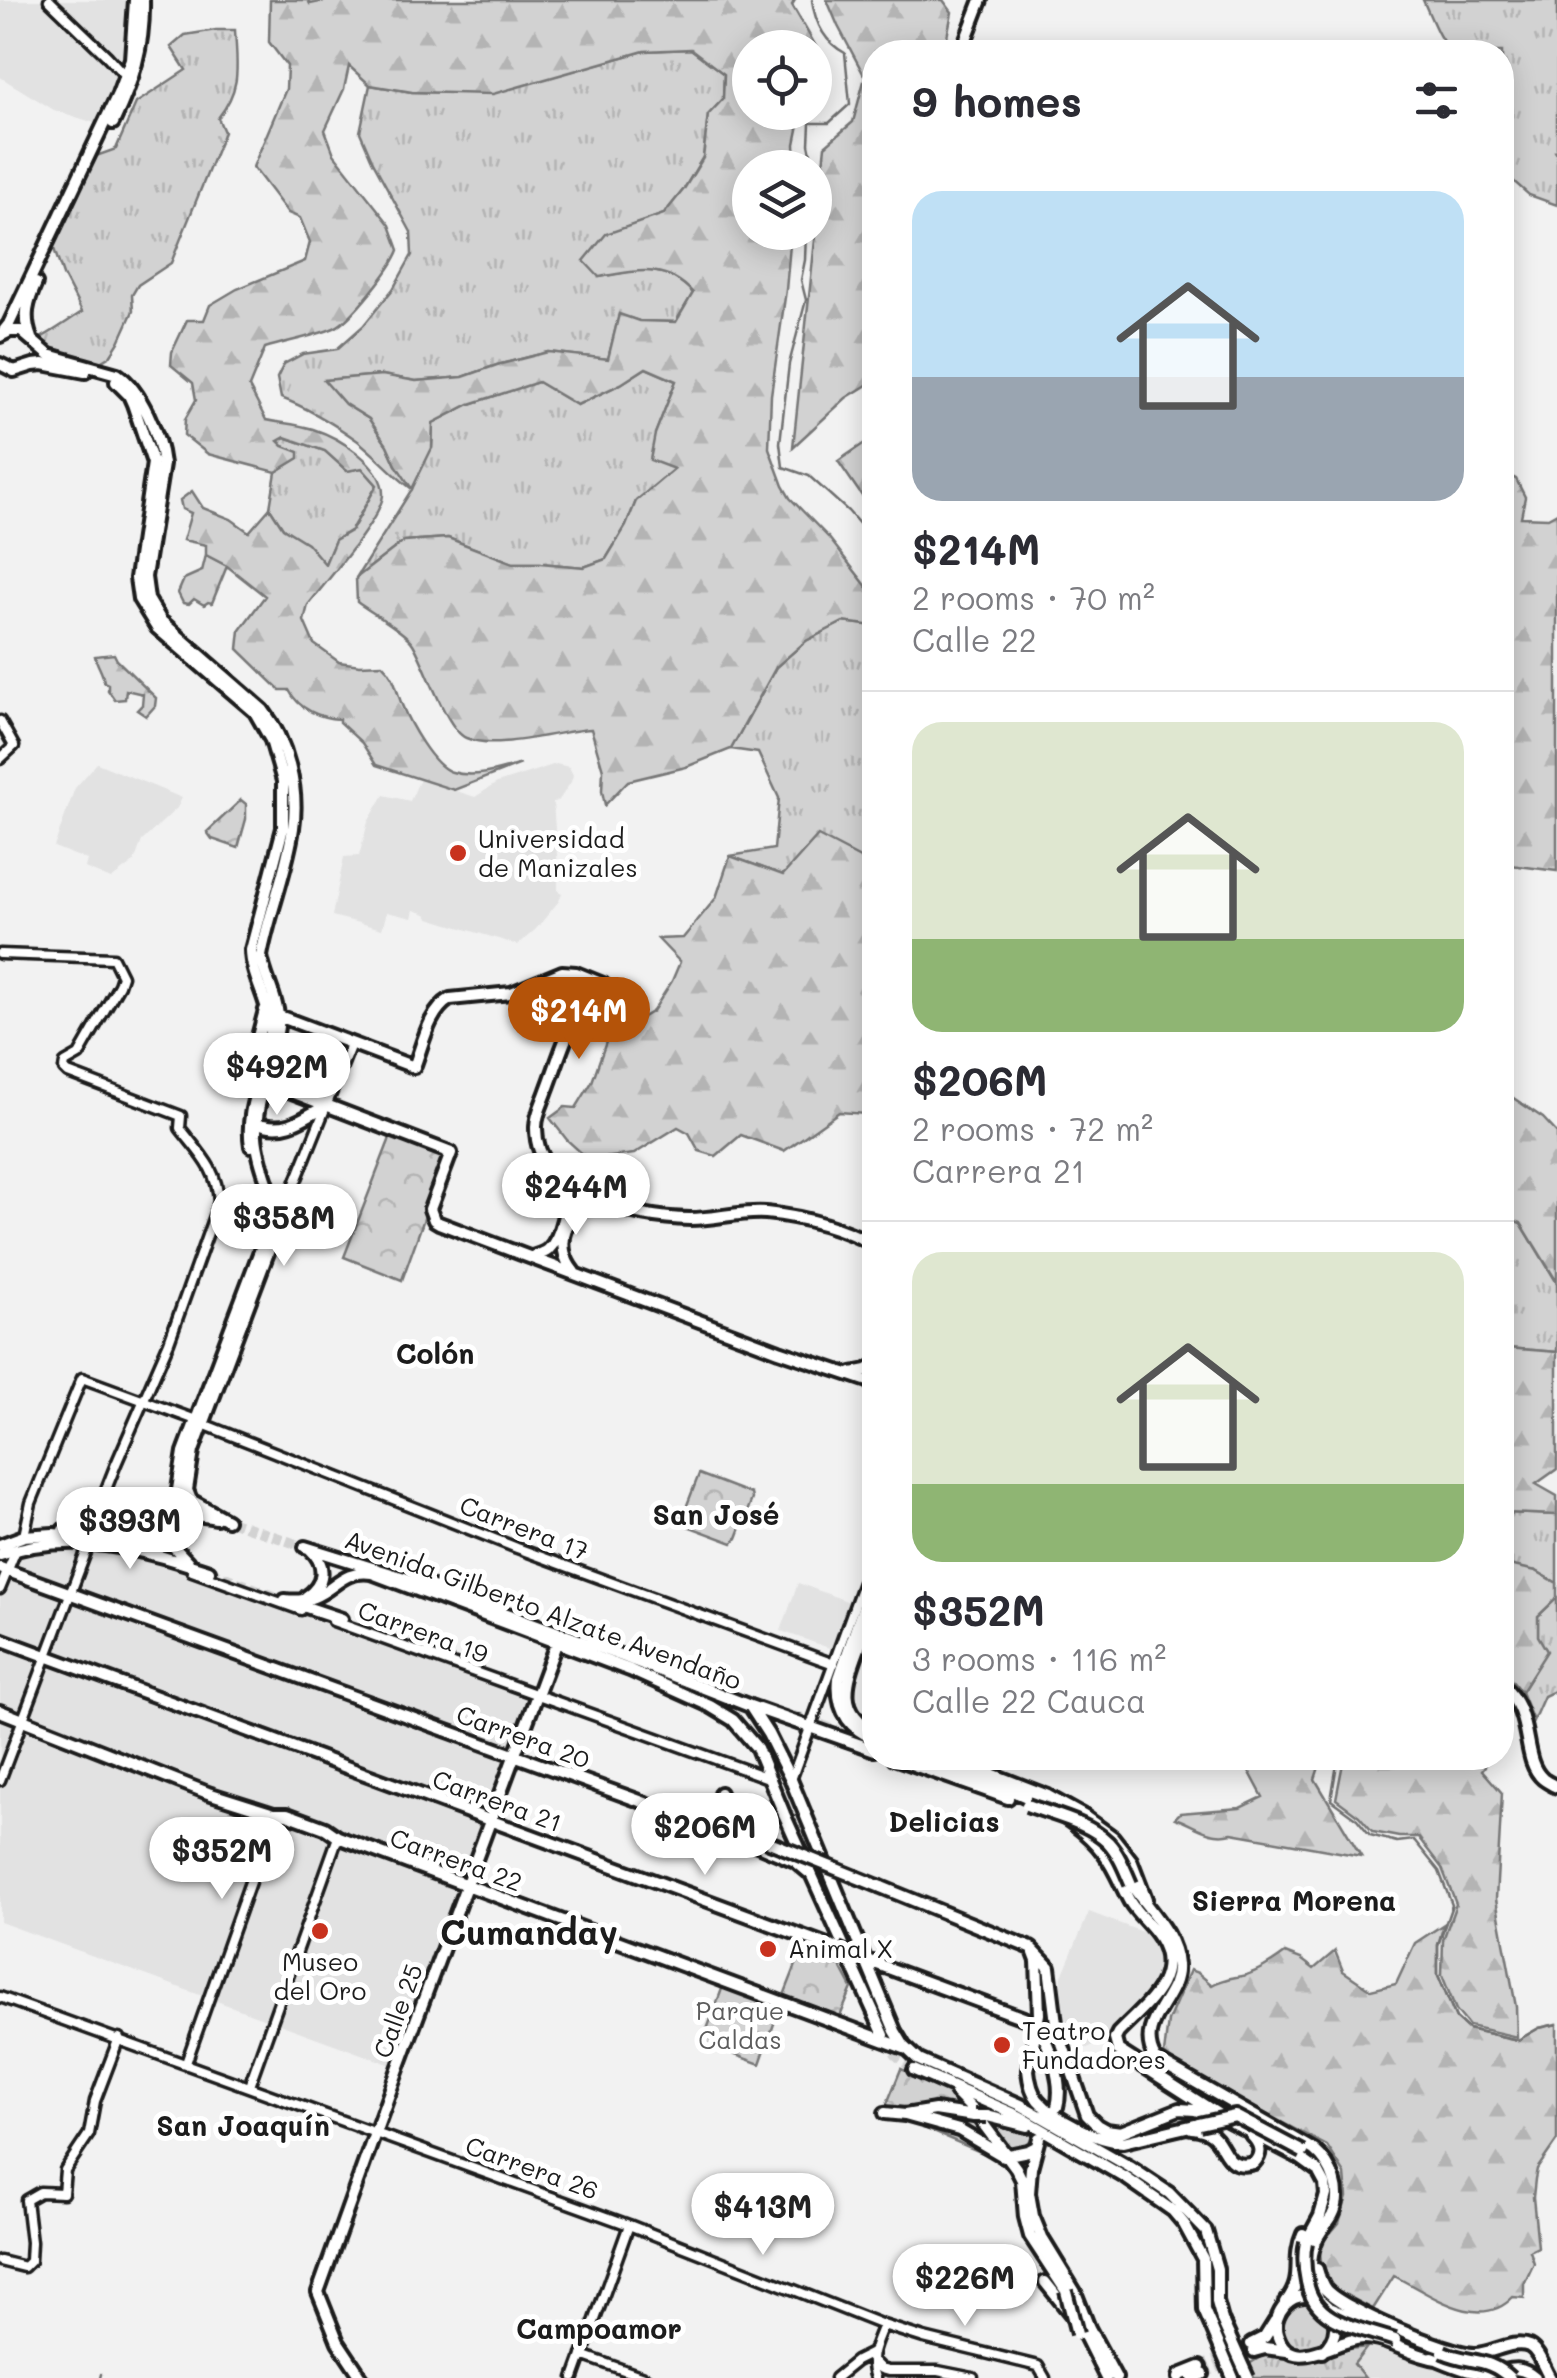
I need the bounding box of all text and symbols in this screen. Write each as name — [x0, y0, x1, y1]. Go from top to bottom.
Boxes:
map controls — [732, 30, 832, 250]
button: locate — [732, 30, 832, 130]
text: 9 homes — [912, 73, 1082, 128]
icon: filters — [1409, 73, 1464, 128]
button: layers — [732, 150, 832, 250]
icon: home — [1098, 256, 1278, 436]
text: $214M — [912, 521, 1041, 576]
text: 2 rooms · 70 m² — [912, 576, 1155, 618]
text: Calle 22 — [912, 618, 1037, 660]
icon: home — [1098, 787, 1278, 967]
place label: Universidad de Manizales — [478, 822, 638, 883]
marker: Universidad de Manizales — [447, 842, 469, 864]
pin: $214M — [509, 977, 649, 1062]
text: $214M — [530, 988, 628, 1030]
pin: $492M — [207, 1033, 347, 1118]
text: $492M — [225, 1044, 329, 1086]
text: $206M — [912, 1052, 1048, 1107]
text: 2 rooms · 72 m² — [912, 1107, 1153, 1149]
text: Carrera 21 — [912, 1149, 1085, 1191]
pin: $244M — [506, 1153, 646, 1238]
text: $244M — [524, 1164, 628, 1206]
pin: $358M — [214, 1184, 354, 1269]
text: $358M — [232, 1195, 336, 1237]
icon: home — [1098, 1317, 1278, 1497]
district label: Colón — [396, 1335, 474, 1371]
pin: $393M — [60, 1487, 200, 1572]
street label: Carrera 17 — [456, 1488, 593, 1566]
district label: San José — [652, 1496, 780, 1532]
text: $393M — [78, 1498, 182, 1540]
street label: Avenida Gilberto Alzate Avendaño — [341, 1522, 746, 1696]
text: $352M — [912, 1582, 1045, 1637]
street label: Carrera 19 — [354, 1593, 493, 1669]
text: 3 rooms · 116 m² — [912, 1637, 1166, 1679]
text: Calle 22 Cauca — [912, 1679, 1146, 1721]
street label: Carrera 20 — [452, 1697, 594, 1775]
street label: Carrera 21 — [428, 1762, 566, 1838]
pin: $206M — [635, 1793, 775, 1878]
district label: Delicias — [888, 1803, 1000, 1839]
text: $206M — [653, 1804, 757, 1846]
pin: $352M — [152, 1817, 292, 1902]
street label: Carrera 22 — [386, 1820, 527, 1898]
text: $352M — [171, 1828, 273, 1870]
district label: Sierra Morena — [1192, 1882, 1396, 1918]
district label: Cumanday — [440, 1908, 618, 1954]
marker: Museo del Oro — [309, 1920, 331, 1942]
place label: Animal X — [788, 1932, 893, 1964]
marker: Animal X — [757, 1938, 779, 1960]
place label: Museo del Oro — [274, 1945, 366, 2006]
street label: Calle 25 — [365, 1959, 429, 2062]
park label: Parque Caldas — [696, 1994, 784, 2055]
place label: Teatro Fundadores — [1022, 2014, 1166, 2075]
marker: Teatro Fundadores — [991, 2034, 1013, 2056]
district label: San Joaquín — [156, 2107, 330, 2143]
street label: Carrera 26 — [461, 2128, 603, 2206]
pin: $413M — [693, 2173, 833, 2258]
text: $413M — [713, 2184, 813, 2226]
pin: $226M — [895, 2244, 1035, 2329]
text: $226M — [915, 2255, 1015, 2297]
district label: Campoamor — [516, 2310, 682, 2346]

